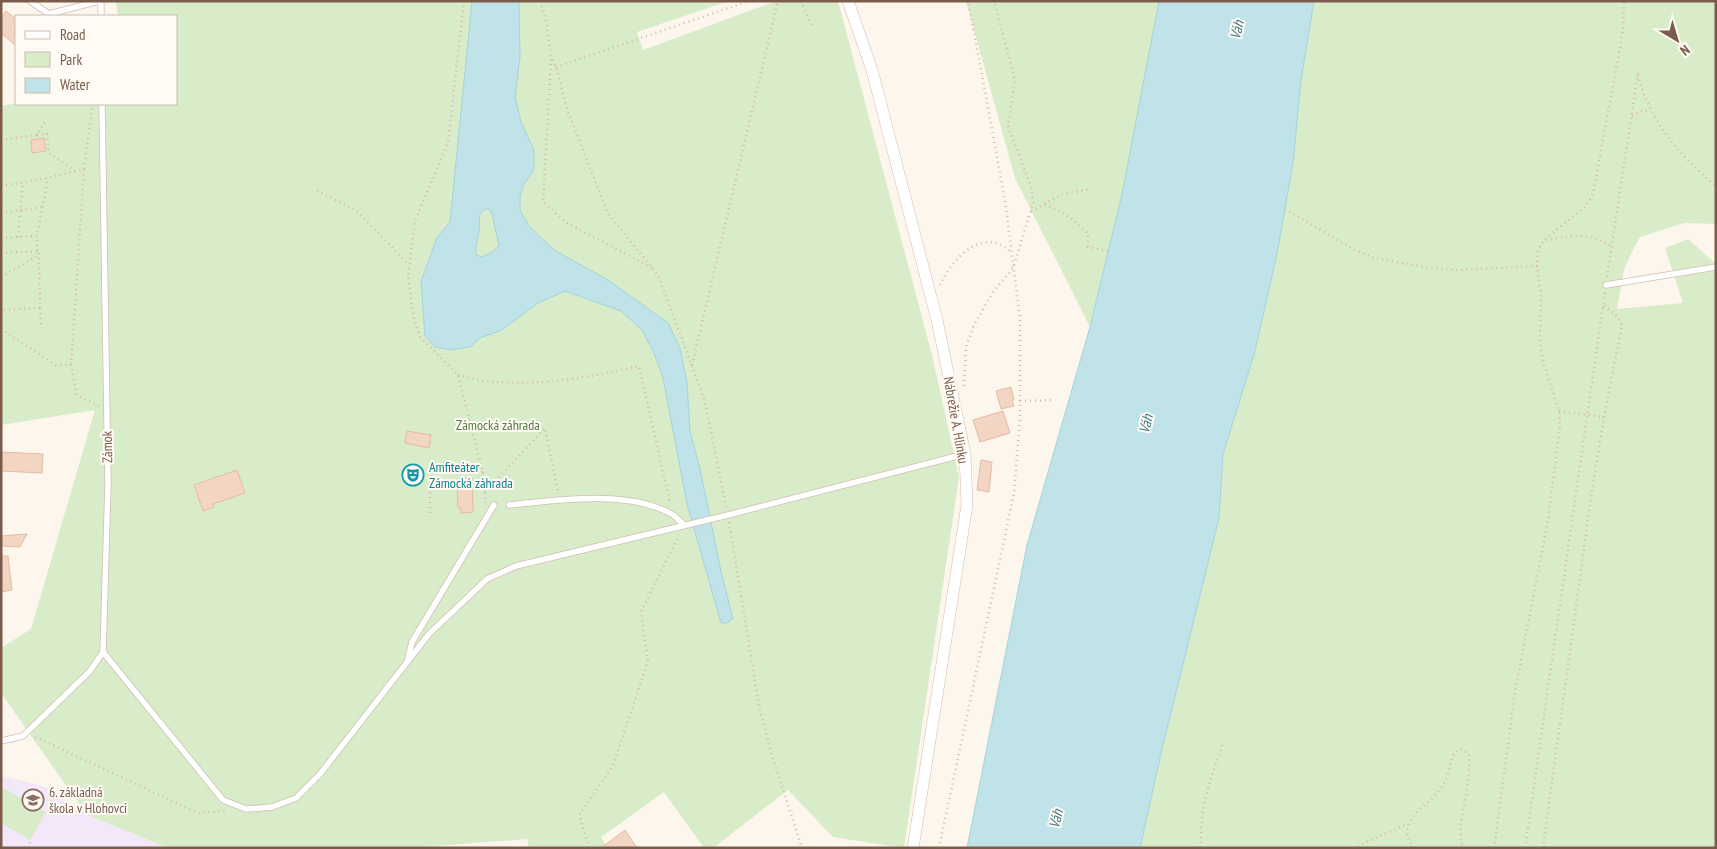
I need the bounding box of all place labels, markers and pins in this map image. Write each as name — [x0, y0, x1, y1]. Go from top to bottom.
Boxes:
place label: Amfiteáter Zámocká záhrada — [429, 458, 513, 492]
theatre icon: Amfiteáter Zámocká záhrada — [401, 463, 425, 487]
place label: 6. základná škola v Hlohovci — [49, 783, 127, 817]
school or university icon: 6. základná škola v Hlohovci — [21, 788, 45, 812]

